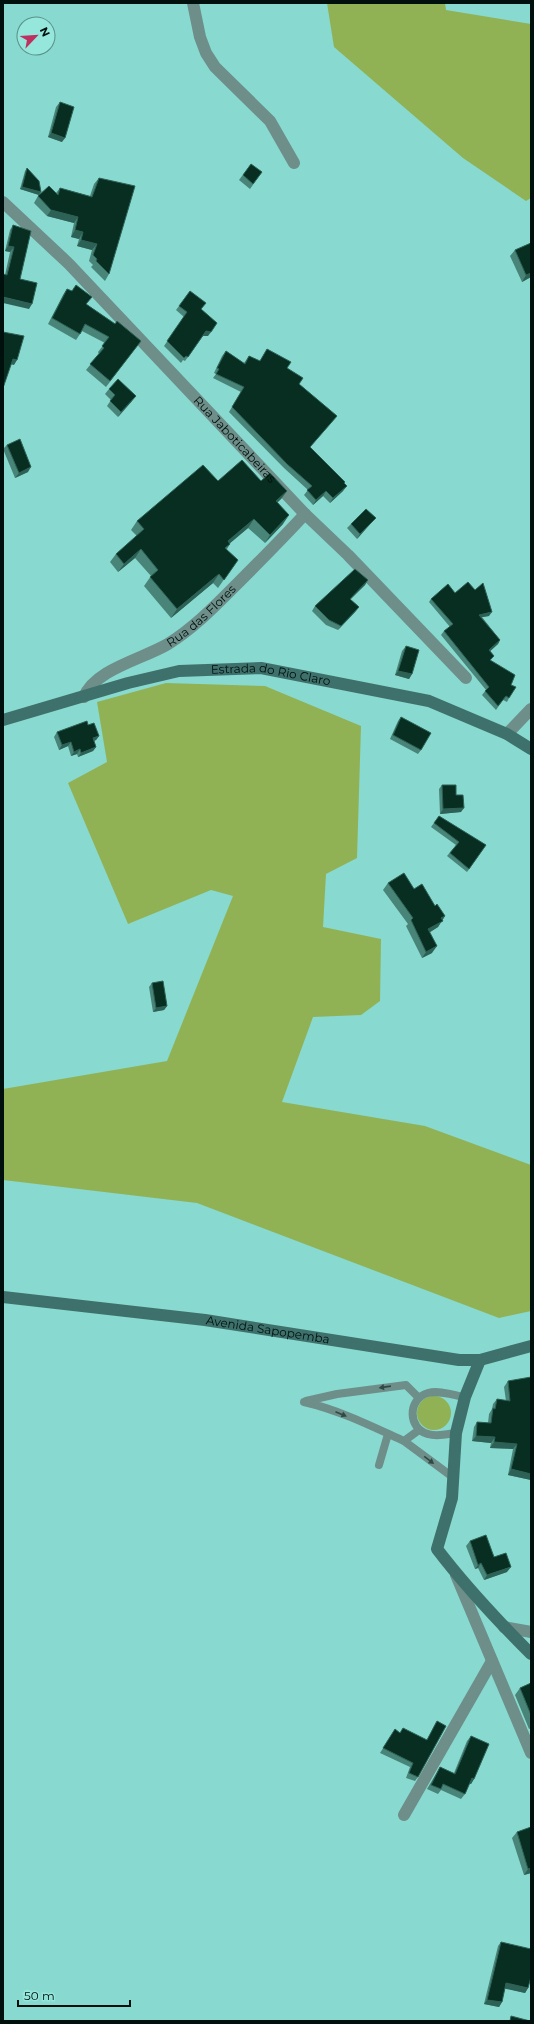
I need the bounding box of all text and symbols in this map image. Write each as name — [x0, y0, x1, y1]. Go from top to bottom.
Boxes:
north arrow — [16, 16, 56, 56]
text: N — [37, 25, 53, 39]
street label: Rua Jaboticabeiras — [191, 393, 280, 486]
street label: Rua das Flores — [164, 581, 239, 650]
street label: Estrada do Rio Claro — [210, 660, 332, 688]
street label: Avenida Sapopemba — [205, 1312, 331, 1347]
one-way arrow — [379, 1384, 391, 1390]
one-way arrow — [335, 1410, 347, 1417]
one-way arrow — [424, 1456, 435, 1464]
scale bar — [18, 1982, 130, 2008]
text: 50 m — [24, 1988, 55, 2003]

